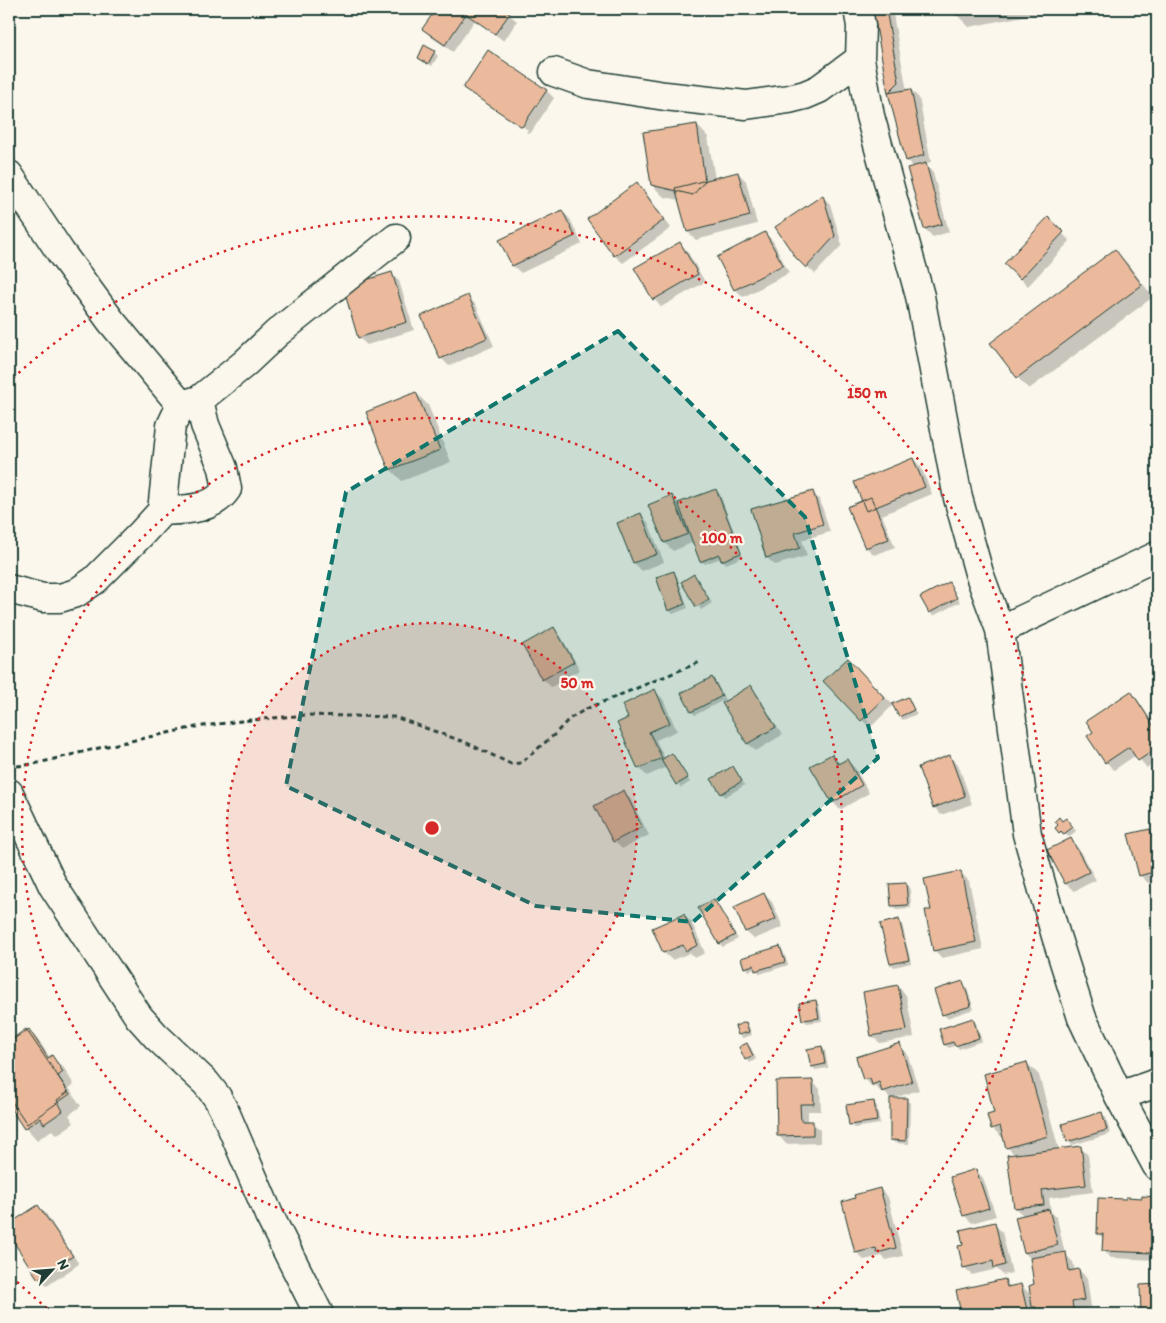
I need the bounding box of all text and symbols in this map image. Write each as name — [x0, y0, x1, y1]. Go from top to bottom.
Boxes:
text: 150 m — [847, 384, 887, 402]
text: 100 m — [701, 529, 743, 547]
text: 50 m — [560, 674, 594, 692]
centre of rings — [423, 819, 441, 837]
north arrow — [28, 1246, 78, 1296]
text: N — [54, 1257, 73, 1272]

